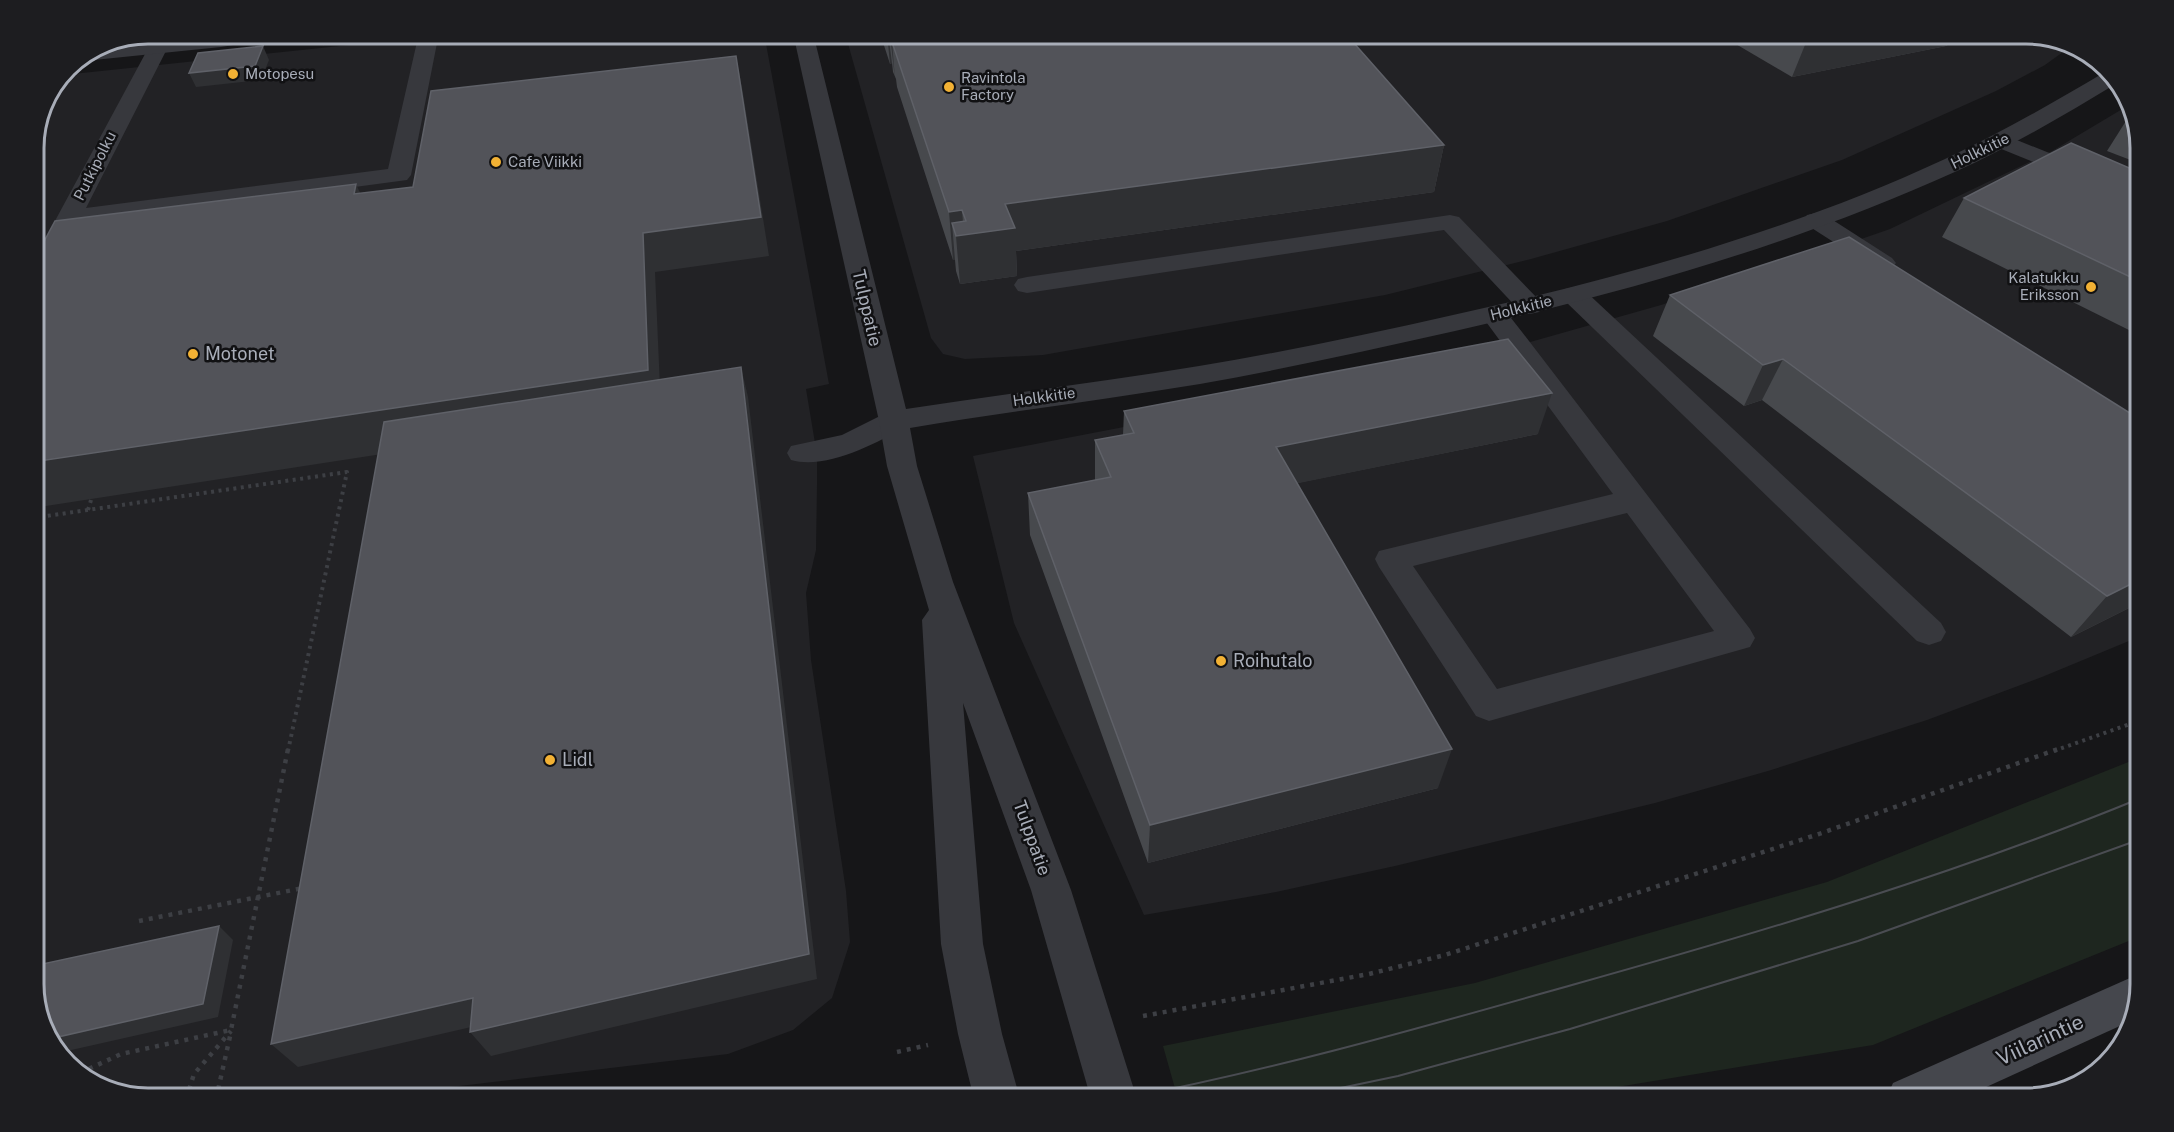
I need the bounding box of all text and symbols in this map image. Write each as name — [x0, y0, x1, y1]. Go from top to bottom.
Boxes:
place label: Motopesu — [245, 65, 314, 82]
marker: Motopesu — [226, 67, 240, 81]
place label: Ravintola Factory — [961, 69, 1026, 103]
marker: Ravintola Factory — [942, 80, 956, 94]
street label: Putkipolku — [70, 128, 119, 203]
street label: Holkkitie — [1948, 129, 2012, 172]
place label: Cafe Viikki — [508, 153, 582, 170]
marker: Cafe Viikki — [489, 155, 503, 169]
street label: Tulppatie — [848, 267, 887, 348]
place label: Kalatukku Eriksson — [2008, 269, 2079, 303]
marker: Kalatukku Eriksson — [2084, 280, 2098, 294]
street label: Holkkitie — [1488, 292, 1553, 323]
place label: Motonet — [205, 343, 275, 364]
marker: Motonet — [186, 347, 200, 361]
street label: Holkkitie — [1012, 384, 1076, 409]
place label: Roihutalo — [1233, 650, 1313, 671]
marker: Roihutalo — [1214, 654, 1228, 668]
place label: Lidl — [562, 749, 593, 770]
marker: Lidl — [543, 753, 557, 767]
street label: Tulppatie — [1009, 798, 1056, 878]
street label: Viilarintie — [1992, 1009, 2087, 1071]

